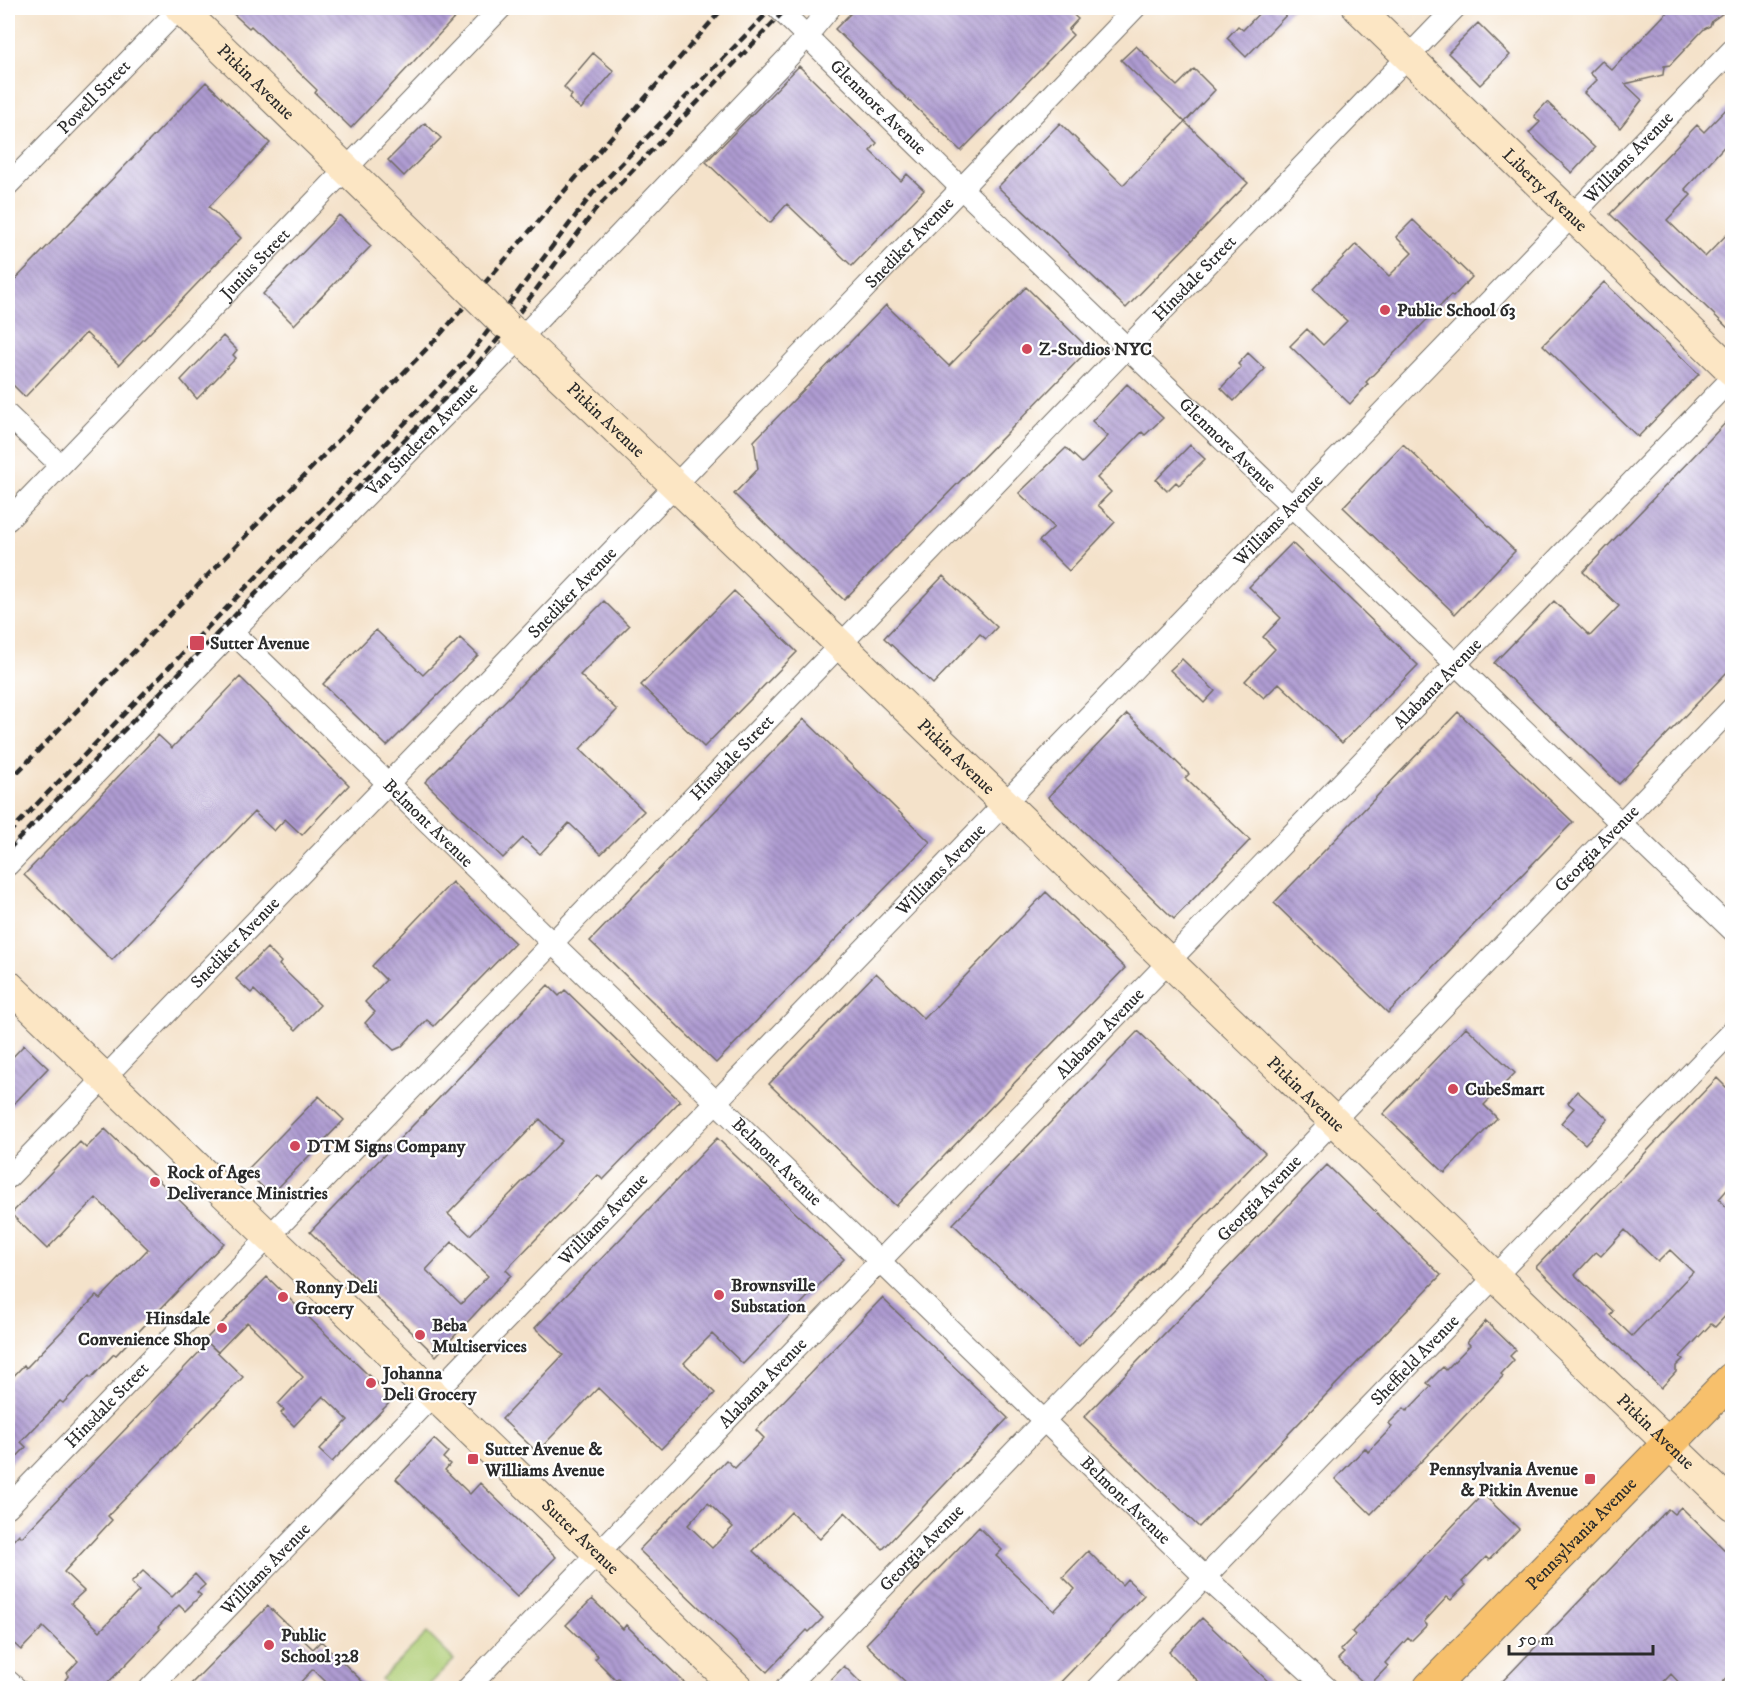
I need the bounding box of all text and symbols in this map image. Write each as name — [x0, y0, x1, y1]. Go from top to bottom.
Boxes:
street label: Pitkin Avenue — [212, 40, 299, 125]
street label: Glenmore Avenue — [825, 55, 931, 160]
street label: Powell Street — [53, 56, 136, 139]
street label: Williams Avenue — [1579, 107, 1679, 209]
street label: Liberty Avenue — [1497, 144, 1592, 237]
street label: Snediker Avenue — [861, 193, 959, 293]
street label: Junius Street — [215, 224, 295, 306]
street label: Hinsdale Street — [1148, 231, 1242, 326]
place label: Public School 63 — [1397, 300, 1516, 322]
marker: Public School 63 — [1378, 303, 1392, 317]
place label: Z-Studios NYC — [1039, 339, 1152, 361]
marker: Z-Studios NYC — [1020, 342, 1034, 356]
street label: Van Sinderen Avenue — [361, 378, 483, 502]
street label: Pitkin Avenue — [562, 378, 649, 463]
street label: Glenmore Avenue — [1174, 394, 1280, 497]
street label: Williams Avenue — [1229, 470, 1328, 572]
street label: Snediker Avenue — [524, 543, 622, 644]
place label: Sutter Avenue — [210, 633, 310, 655]
marker: Sutter Avenue — [188, 634, 206, 652]
street label: Alabama Avenue — [1389, 634, 1487, 734]
street label: Hinsdale Street — [686, 710, 779, 806]
street label: Pitkin Avenue — [912, 715, 999, 800]
street label: Belmont Avenue — [378, 775, 478, 872]
street label: Georgia Avenue — [1550, 801, 1644, 897]
street label: Williams Avenue — [891, 819, 991, 922]
street label: Snediker Avenue — [187, 893, 285, 994]
street label: Alabama Avenue — [1052, 984, 1149, 1084]
street label: Pitkin Avenue — [1262, 1052, 1349, 1137]
place label: CubeSmart — [1465, 1079, 1545, 1101]
marker: CubeSmart — [1446, 1082, 1460, 1096]
street label: Belmont Avenue — [727, 1113, 826, 1211]
place label: DTM Signs Company — [307, 1136, 466, 1158]
marker: DTM Signs Company — [288, 1139, 302, 1153]
street label: Georgia Avenue — [1213, 1151, 1307, 1247]
place label: Rock of Ages Deliverance Ministries — [167, 1162, 328, 1205]
street label: Williams Avenue — [554, 1169, 653, 1271]
marker: Rock of Ages Deliverance Ministries — [148, 1175, 162, 1189]
place label: Brownsville Substation — [731, 1275, 816, 1318]
place label: Ronny Deli Grocery — [295, 1277, 378, 1320]
marker: Brownsville Substation — [712, 1288, 726, 1302]
marker: Ronny Deli Grocery — [276, 1290, 290, 1304]
place label: Hinsdale Convenience Shop — [78, 1308, 211, 1351]
street label: Sheffield Avenue — [1366, 1310, 1464, 1411]
place label: Beba Multiservices — [432, 1315, 527, 1358]
marker: Hinsdale Convenience Shop — [215, 1321, 229, 1335]
marker: Beba Multiservices — [413, 1328, 427, 1342]
street label: Alabama Avenue — [714, 1334, 812, 1434]
street label: Hinsdale Street — [61, 1358, 154, 1453]
place label: Johanna Deli Grocery — [381, 1363, 477, 1406]
marker: Johanna Deli Grocery — [364, 1376, 378, 1390]
street label: Pitkin Avenue — [1612, 1390, 1699, 1475]
place label: Sutter Avenue & Williams Avenue — [484, 1439, 605, 1482]
marker: Sutter Avenue & Williams Avenue — [466, 1452, 480, 1466]
street label: Belmont Avenue — [1075, 1452, 1175, 1550]
place label: Pennsylvania Avenue & Pitkin Avenue — [1429, 1459, 1579, 1502]
marker: Pennsylvania Avenue & Pitkin Avenue — [1583, 1472, 1597, 1486]
street label: Pennsylvania Avenue — [1522, 1473, 1642, 1595]
street label: Sutter Avenue — [536, 1495, 623, 1580]
street label: Georgia Avenue — [875, 1500, 969, 1596]
street label: Williams Avenue — [216, 1519, 315, 1621]
scale bar — [1509, 1618, 1653, 1656]
place label: Public School 328 — [281, 1625, 359, 1668]
text: 50 m — [1518, 1629, 1554, 1651]
marker: Public School 328 — [262, 1638, 276, 1652]

